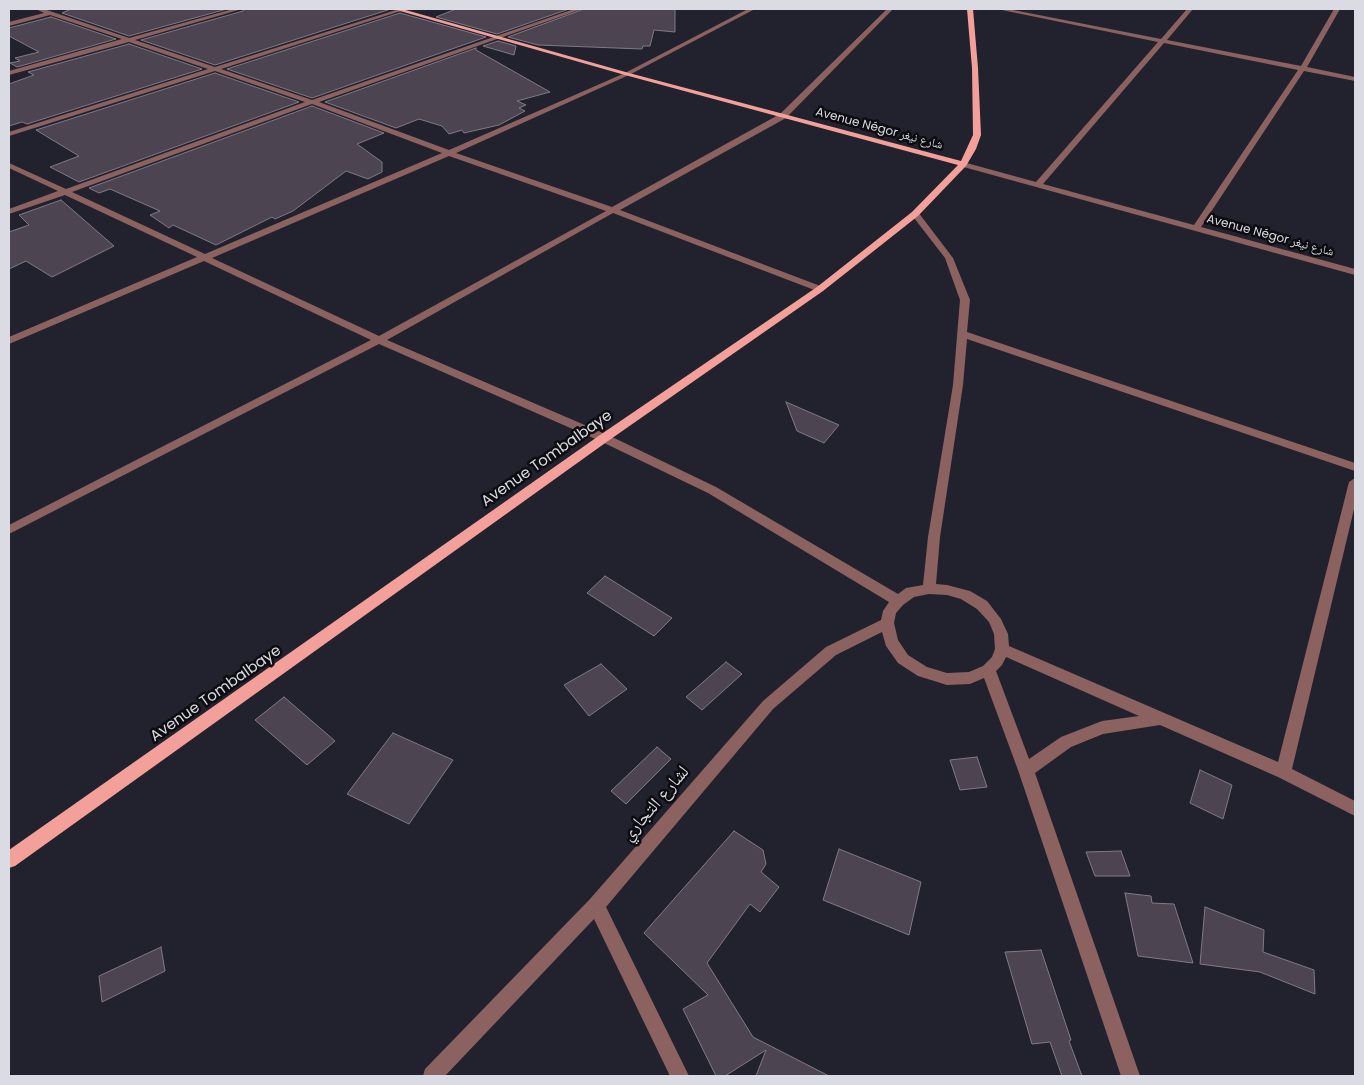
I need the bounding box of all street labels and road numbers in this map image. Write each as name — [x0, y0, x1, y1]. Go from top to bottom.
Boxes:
street label: Avenue Négor شارع نيغر — [814, 105, 944, 153]
street label: Avenue Négor شارع نيغر — [1205, 212, 1335, 260]
street label: Avenue Tombalbaye — [478, 407, 616, 511]
street label: Avenue Tombalbaye — [147, 642, 285, 746]
street label: لشارع التجاري — [618, 762, 694, 846]

